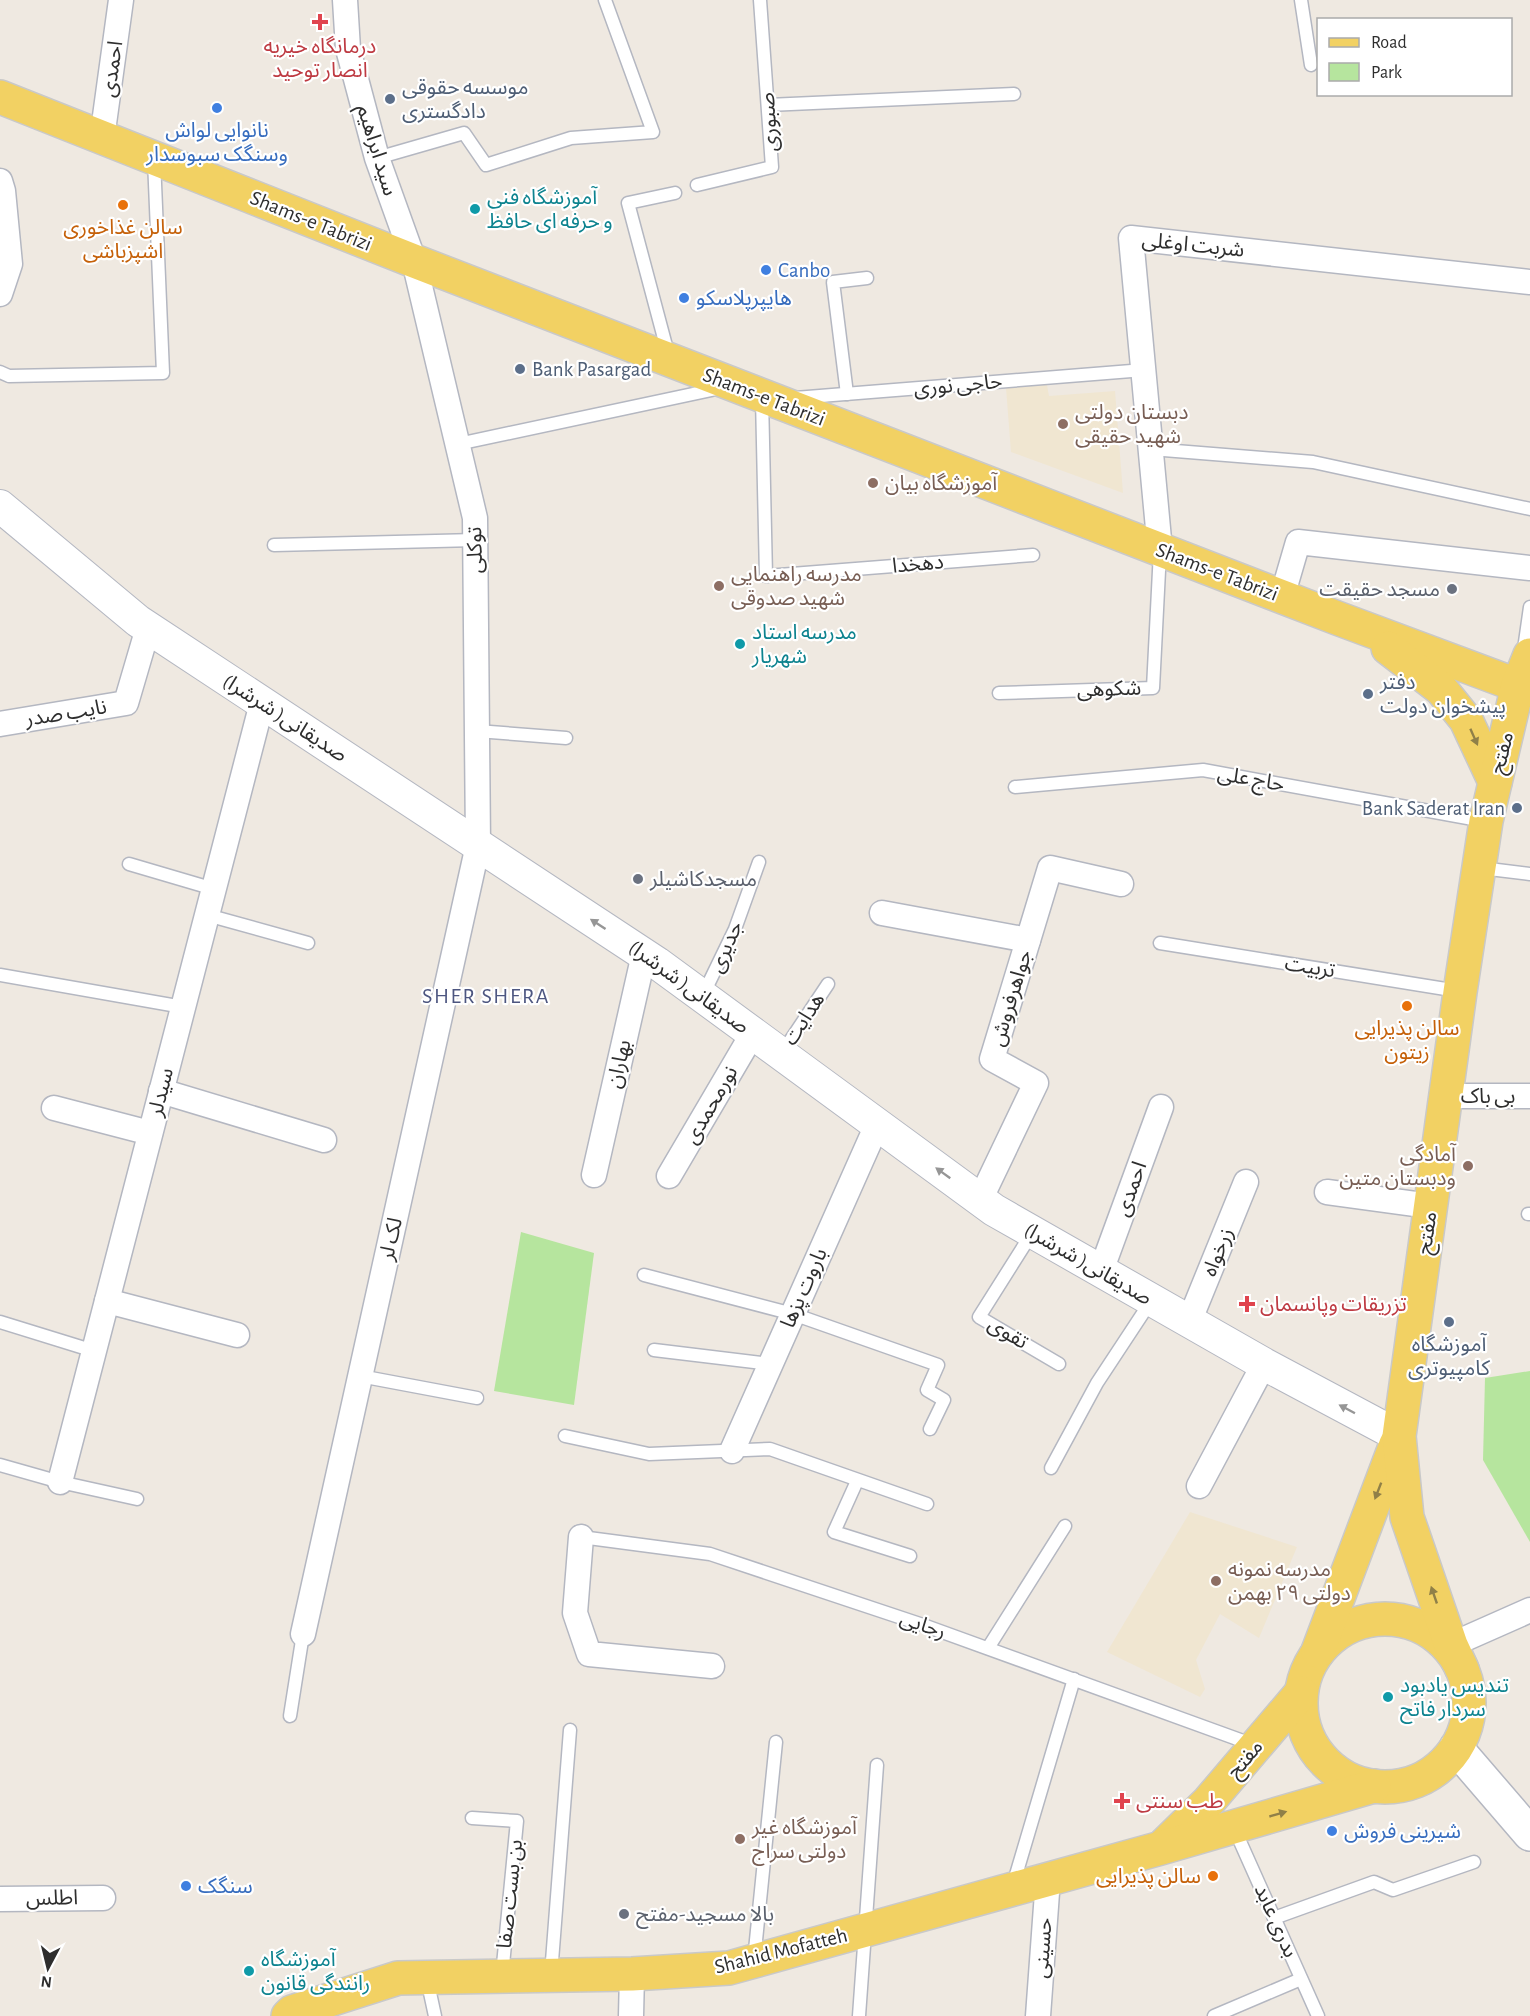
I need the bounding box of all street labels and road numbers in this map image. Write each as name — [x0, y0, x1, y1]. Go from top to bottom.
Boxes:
street label: احمدی — [98, 39, 127, 99]
street label: صبوری — [756, 91, 783, 153]
street label: سید ابراهیم — [349, 102, 401, 199]
street label: Shams-e Tabrizi — [247, 187, 375, 255]
street label: شربت اوغلی — [1141, 229, 1245, 262]
street label: Shams-e Tabrizi — [700, 364, 828, 430]
street label: حاجی نوری — [913, 371, 1003, 400]
street label: توکلی — [464, 526, 487, 573]
street label: Shams-e Tabrizi — [1153, 539, 1281, 605]
street label: دهخدا — [891, 551, 945, 577]
street label: (شرشرا )صدیقانی — [219, 670, 351, 767]
street label: شکوهی — [1076, 677, 1142, 702]
street label: نایب صدر — [23, 696, 108, 731]
street label: مفتح — [1487, 730, 1521, 777]
street label: حاج علی — [1215, 763, 1286, 799]
street label: جدیری — [705, 918, 748, 976]
street label: (شرشرا )صدیقانی — [624, 936, 753, 1038]
street label: جواهرفروش — [986, 947, 1037, 1049]
street label: تربیت — [1283, 953, 1337, 982]
street label: هدایت — [780, 989, 829, 1049]
street label: بهاران — [603, 1038, 636, 1090]
street label: نورمحمدی — [680, 1062, 742, 1148]
street label: سیدلر — [145, 1066, 178, 1120]
street label: بی باک — [1461, 1086, 1515, 1108]
street label: احمدی — [1111, 1159, 1151, 1220]
street label: مفتح — [1414, 1210, 1444, 1256]
street label: لک لر — [376, 1216, 407, 1264]
street label: (شرشرا )صدیقانی — [1020, 1219, 1155, 1310]
street label: زرخواه — [1199, 1225, 1238, 1280]
street label: باروت پزها — [777, 1245, 833, 1332]
street label: تقوی — [984, 1313, 1032, 1354]
street label: رجایی — [897, 1607, 949, 1644]
street label: مفتح — [1223, 1736, 1270, 1785]
street label: بن بست صفا — [494, 1838, 527, 1950]
street label: بدری عابد — [1250, 1881, 1301, 1961]
street label: اطلس — [26, 1887, 78, 1910]
street label: حسینی — [1030, 1917, 1057, 1979]
street label: Shahid Mofatteh — [712, 1924, 850, 1978]

